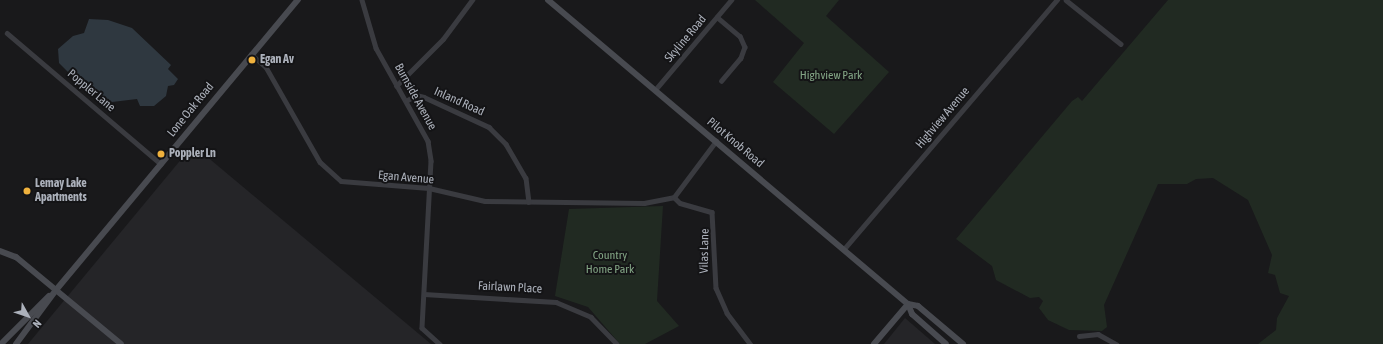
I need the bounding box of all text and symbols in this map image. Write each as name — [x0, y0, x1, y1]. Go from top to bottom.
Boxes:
street label: Skyline Road — [662, 13, 710, 65]
place label: Egan Av — [260, 53, 294, 67]
marker: Egan Av — [247, 55, 257, 65]
street label: Burnside Avenue — [391, 61, 439, 133]
street label: Poppler Lane — [64, 67, 118, 115]
park label: Highview Park — [800, 69, 862, 83]
street label: Lone Oak Road — [165, 80, 217, 140]
street label: Highview Avenue — [913, 84, 973, 152]
street label: Inland Road — [432, 85, 486, 119]
street label: Pilot Knob Road — [704, 115, 766, 171]
place label: Poppler Ln — [169, 147, 216, 161]
marker: Poppler Ln — [156, 149, 166, 159]
street label: Egan Avenue — [377, 168, 435, 188]
place label: Lemay Lake Apartments — [35, 177, 87, 205]
marker: Lemay Lake Apartments — [22, 186, 32, 196]
street label: Vilas Lane — [697, 228, 713, 274]
park label: Country Home Park — [586, 249, 634, 277]
street label: Fairlawn Place — [477, 279, 543, 297]
north arrow — [8, 296, 48, 336]
text: N — [31, 317, 44, 330]

